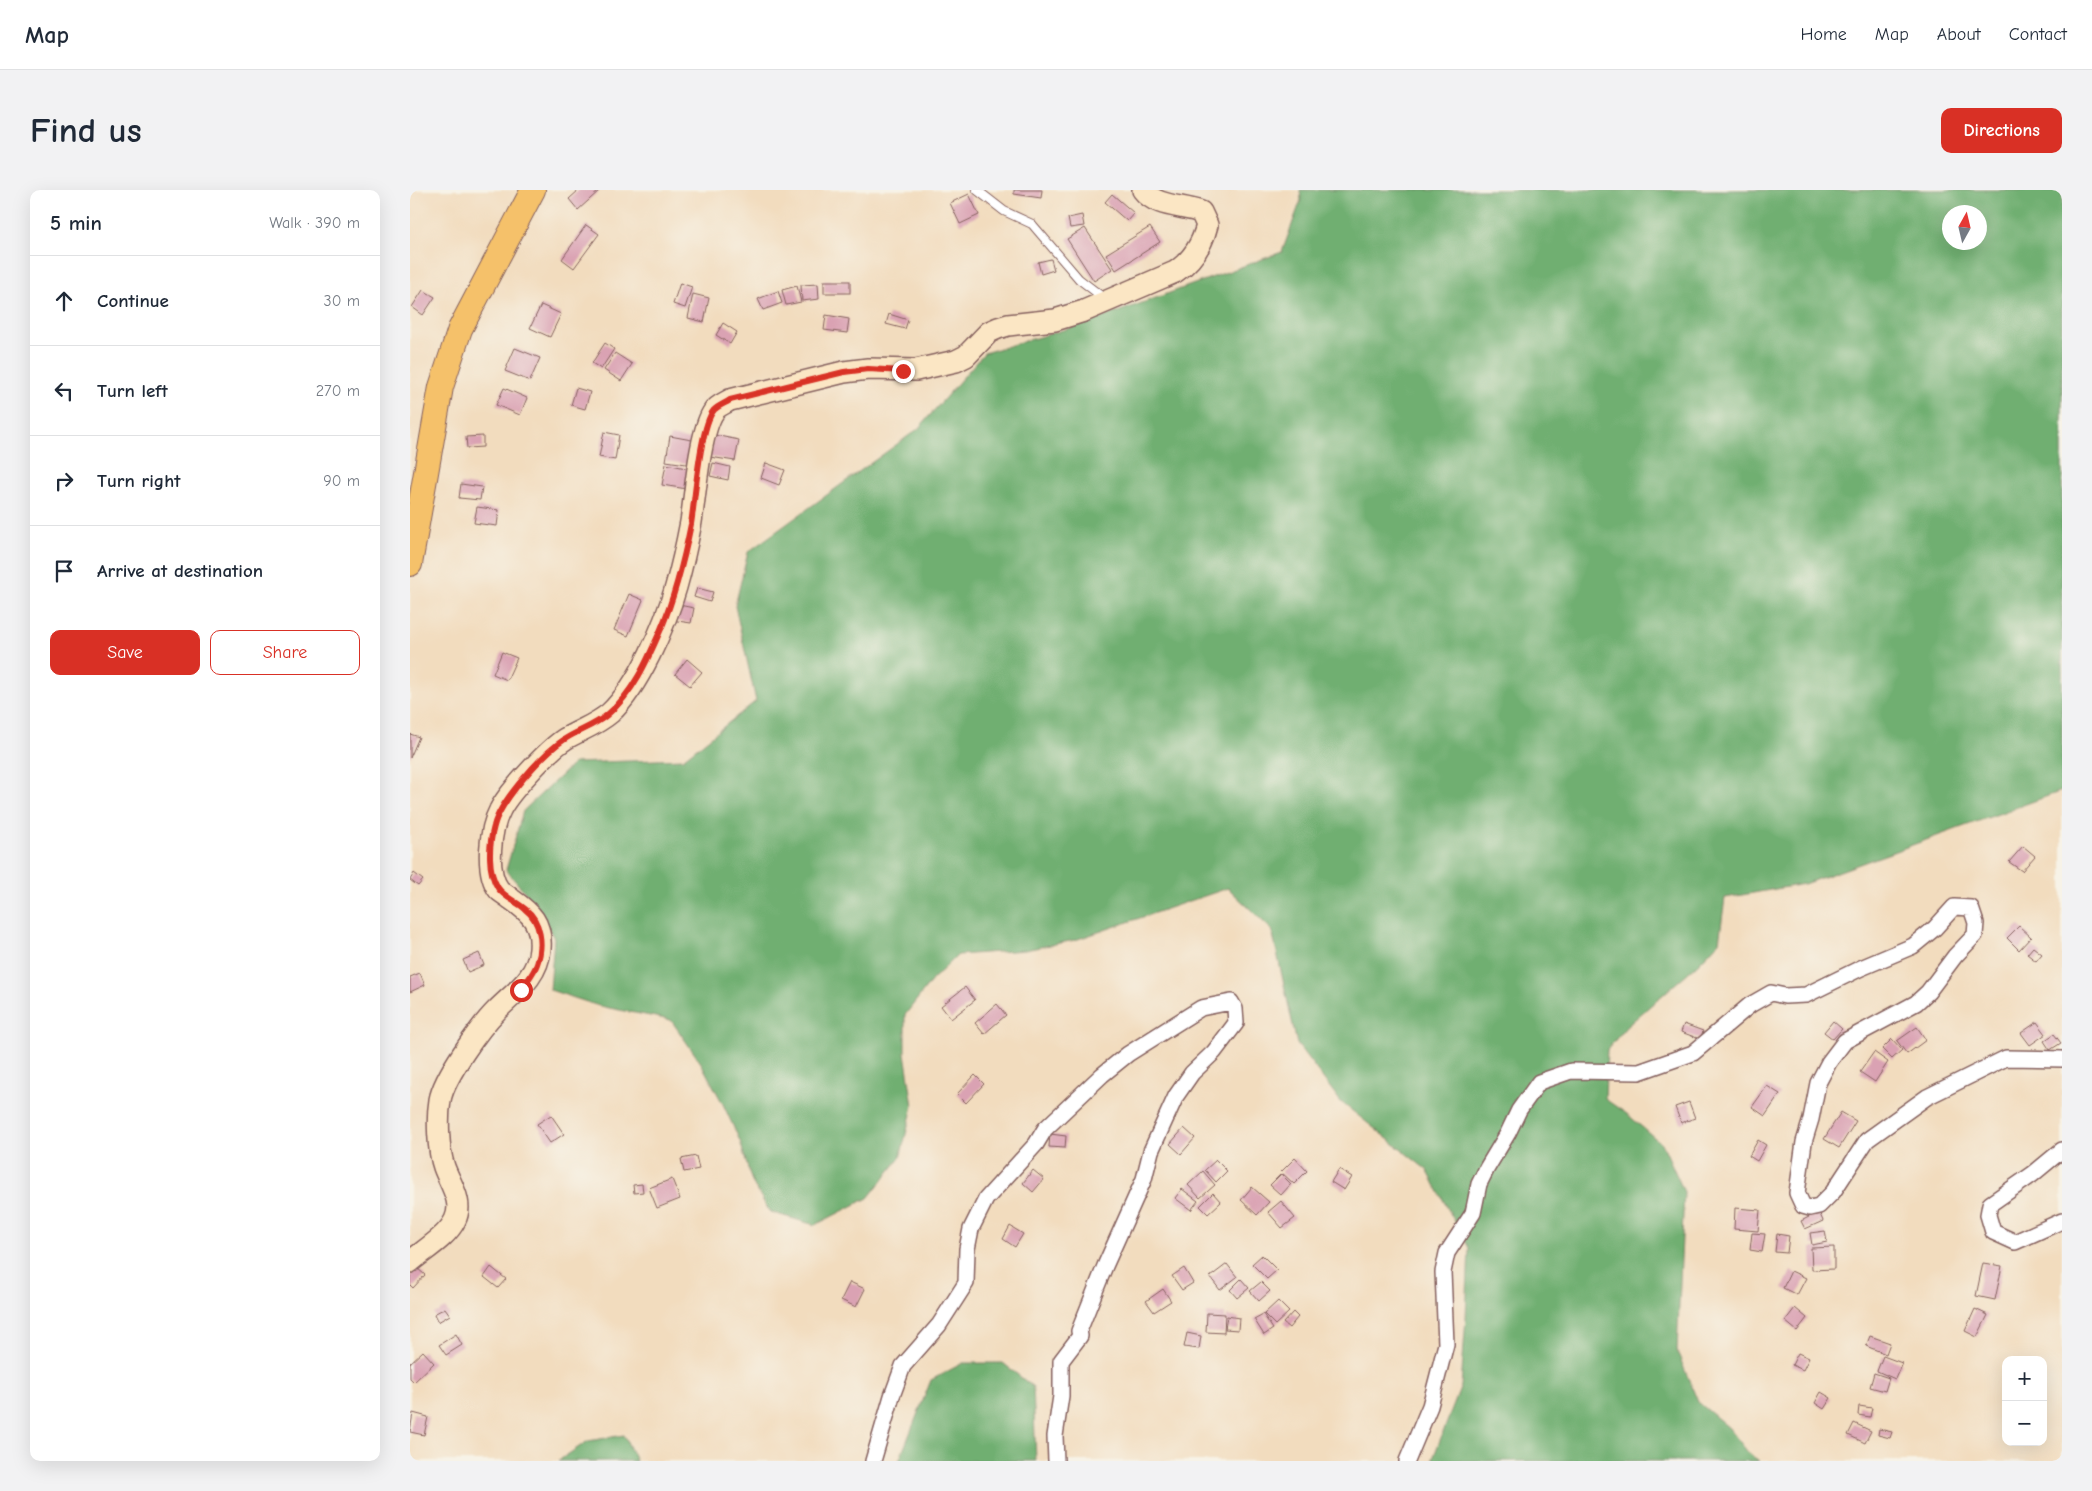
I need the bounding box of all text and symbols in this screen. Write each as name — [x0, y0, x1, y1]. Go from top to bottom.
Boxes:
text: Map — [25, 21, 69, 49]
text: Home — [1800, 24, 1847, 45]
text: Map — [1875, 24, 1909, 45]
text: About — [1937, 24, 1981, 45]
text: Contact — [2009, 24, 2067, 45]
button: Directions — [1941, 108, 2062, 153]
text: Find us — [30, 110, 142, 151]
north arrow — [1942, 205, 1987, 250]
text: 5 min — [50, 211, 102, 235]
text: Walk · 390 m — [269, 214, 360, 232]
icon: ahead — [50, 287, 78, 315]
text: Continue — [97, 290, 169, 312]
text: 30 m — [324, 292, 360, 310]
route end — [892, 360, 915, 383]
icon: left — [50, 377, 78, 405]
text: Turn left — [97, 380, 168, 402]
text: 270 m — [316, 382, 360, 400]
icon: right — [50, 467, 78, 495]
text: Turn right — [97, 470, 181, 492]
text: 90 m — [323, 472, 360, 490]
icon: arrive — [50, 557, 78, 585]
text: Arrive at destination — [97, 560, 263, 582]
button: Save — [50, 630, 200, 675]
button: Share — [210, 630, 360, 675]
route start — [510, 979, 533, 1002]
map controls — [2002, 1356, 2047, 1446]
button: + — [2002, 1356, 2047, 1401]
button: − — [2002, 1401, 2047, 1446]

